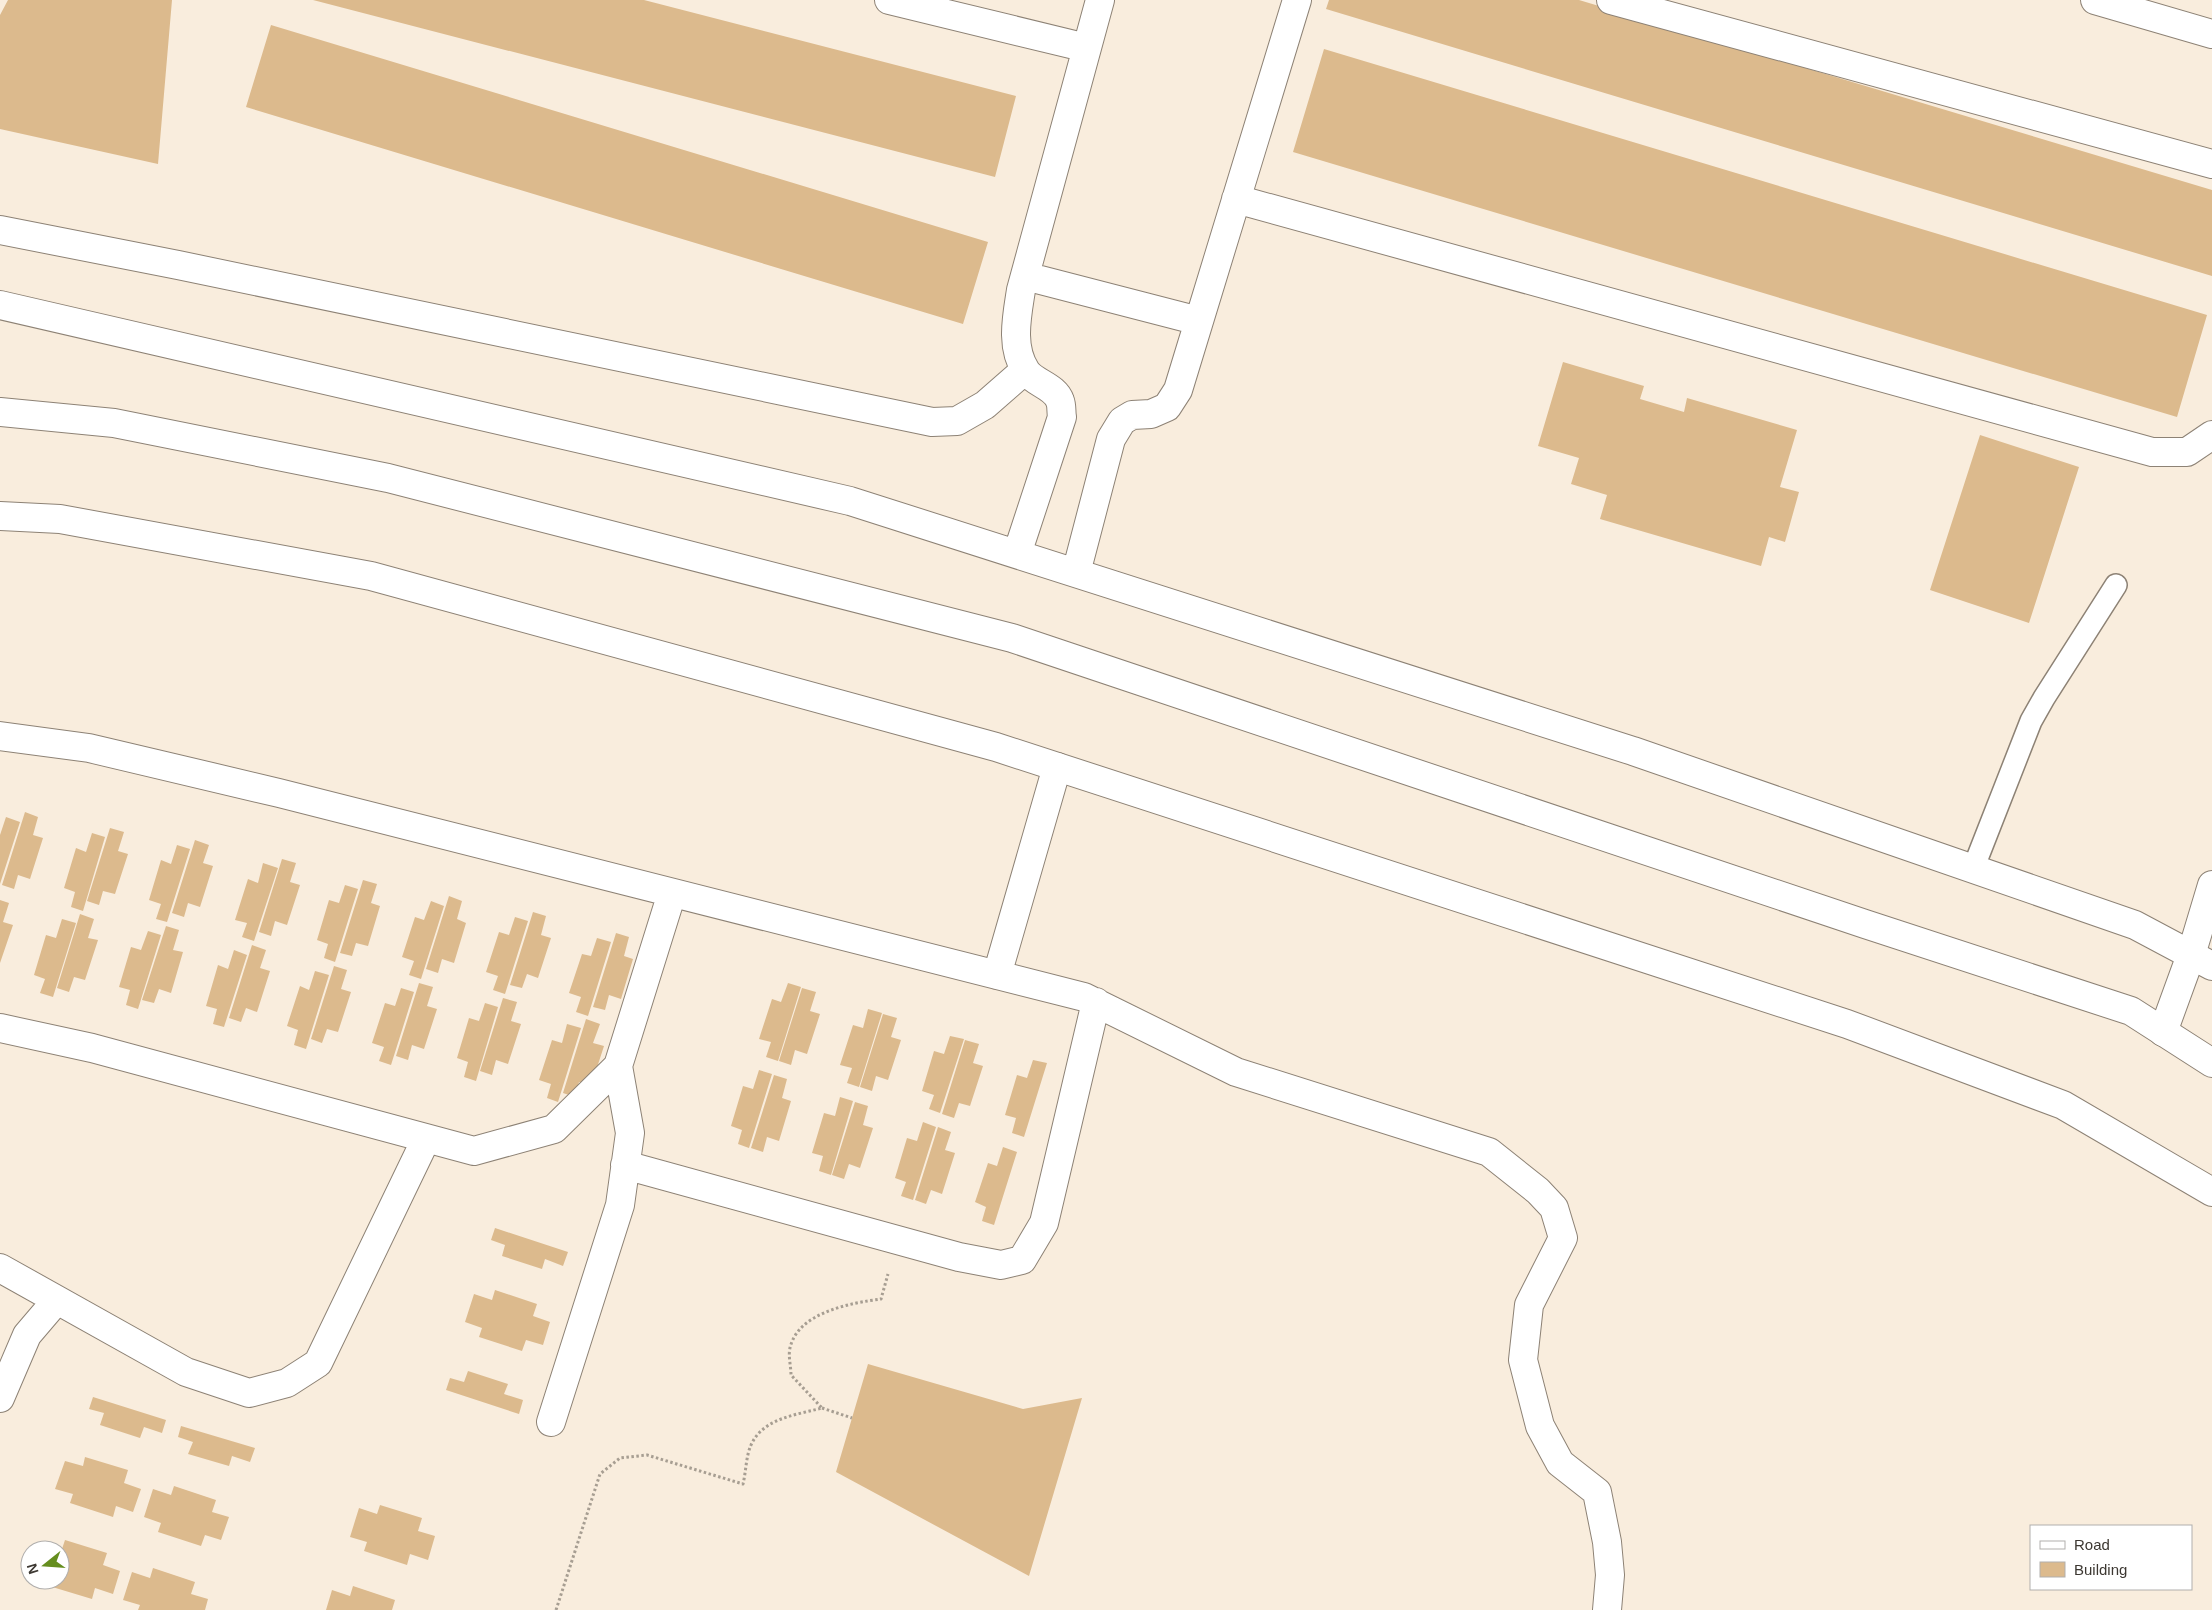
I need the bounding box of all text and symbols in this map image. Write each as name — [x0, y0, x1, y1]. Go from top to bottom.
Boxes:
legend — [2030, 1525, 2192, 1590]
text: Road — [2074, 1536, 2110, 1553]
north arrow — [20, 1540, 70, 1590]
text: Building — [2074, 1561, 2127, 1578]
text: N — [23, 1562, 42, 1576]

